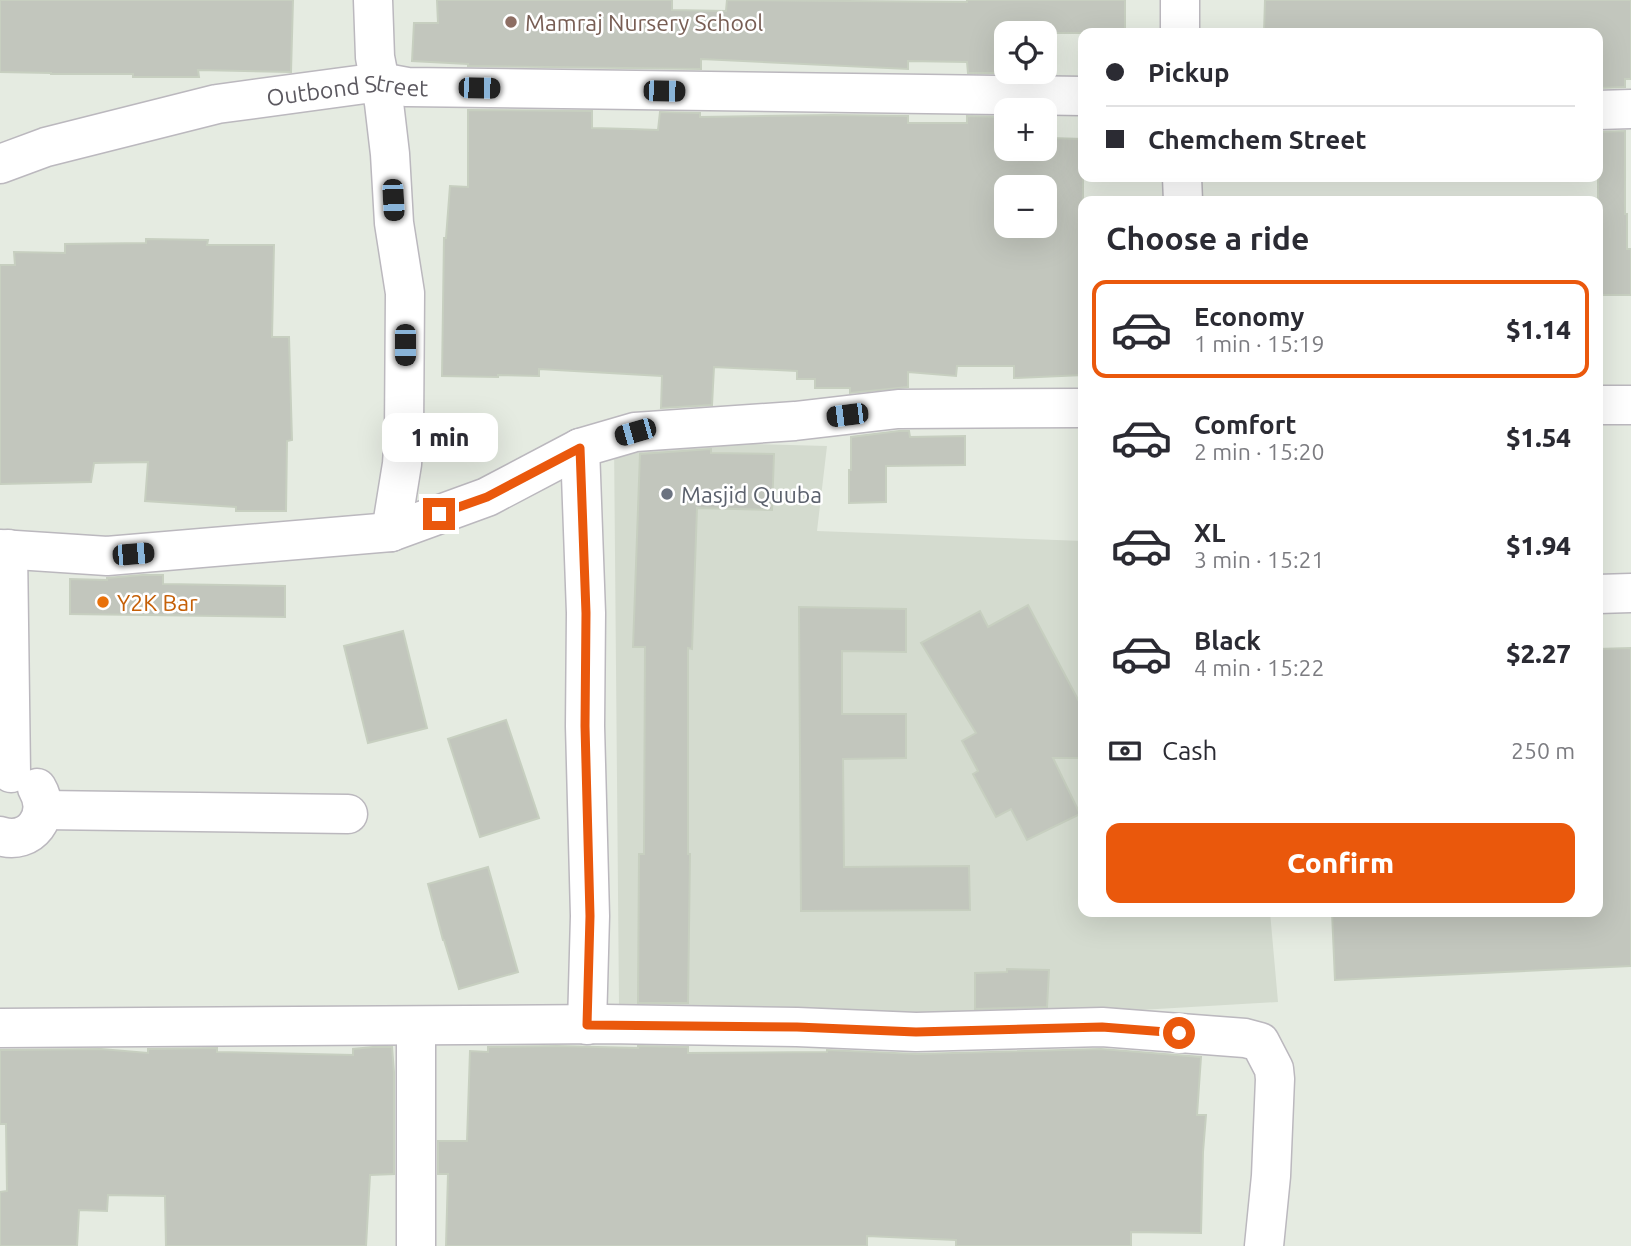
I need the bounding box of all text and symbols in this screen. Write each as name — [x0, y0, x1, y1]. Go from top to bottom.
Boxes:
place label: Mamraj Nursery School — [525, 10, 763, 35]
marker: Mamraj Nursery School — [503, 14, 519, 30]
map controls — [994, 21, 1057, 238]
button: locate — [994, 21, 1057, 84]
text: Pickup — [1148, 58, 1230, 87]
street label: Outbond Street — [265, 69, 428, 110]
car — [458, 77, 501, 99]
car — [643, 80, 686, 102]
button: + — [994, 98, 1057, 161]
text: Chemchem Street — [1148, 125, 1366, 154]
button: − — [994, 175, 1057, 238]
car — [382, 178, 405, 222]
text: Choose a ride — [1106, 220, 1309, 256]
icon: car — [1110, 298, 1173, 361]
text: Economy — [1194, 302, 1304, 331]
text: $1.14 — [1506, 315, 1571, 344]
car — [395, 324, 416, 366]
text: 1 min · 15:19 — [1194, 331, 1325, 356]
car — [825, 402, 870, 428]
icon: car — [1110, 406, 1173, 469]
text: Comfort — [1194, 410, 1297, 439]
callout: 1 min — [381, 412, 497, 462]
car — [612, 416, 659, 448]
text: $1.54 — [1506, 423, 1571, 452]
text: 1 min — [411, 425, 469, 450]
text: 2 min · 15:20 — [1194, 439, 1325, 464]
place label: Masjid Quuba — [681, 482, 822, 507]
marker: Masjid Quuba — [659, 486, 675, 502]
route end — [423, 498, 455, 530]
icon: car — [1110, 514, 1173, 577]
text: XL — [1194, 518, 1225, 547]
text: $1.94 — [1506, 531, 1571, 560]
car — [112, 542, 155, 566]
text: 3 min · 15:21 — [1194, 547, 1325, 572]
place label: Y2K Bar — [117, 590, 198, 615]
marker: Y2K Bar — [95, 594, 111, 610]
icon: car — [1110, 622, 1173, 685]
text: Black — [1194, 626, 1261, 655]
text: $2.27 — [1506, 639, 1571, 668]
text: 4 min · 15:22 — [1194, 655, 1325, 680]
icon: cash — [1106, 732, 1144, 770]
text: Cash — [1162, 736, 1217, 765]
text: 250 m — [1511, 738, 1575, 763]
button: Confirm — [1106, 823, 1575, 903]
route start — [1163, 1017, 1195, 1049]

